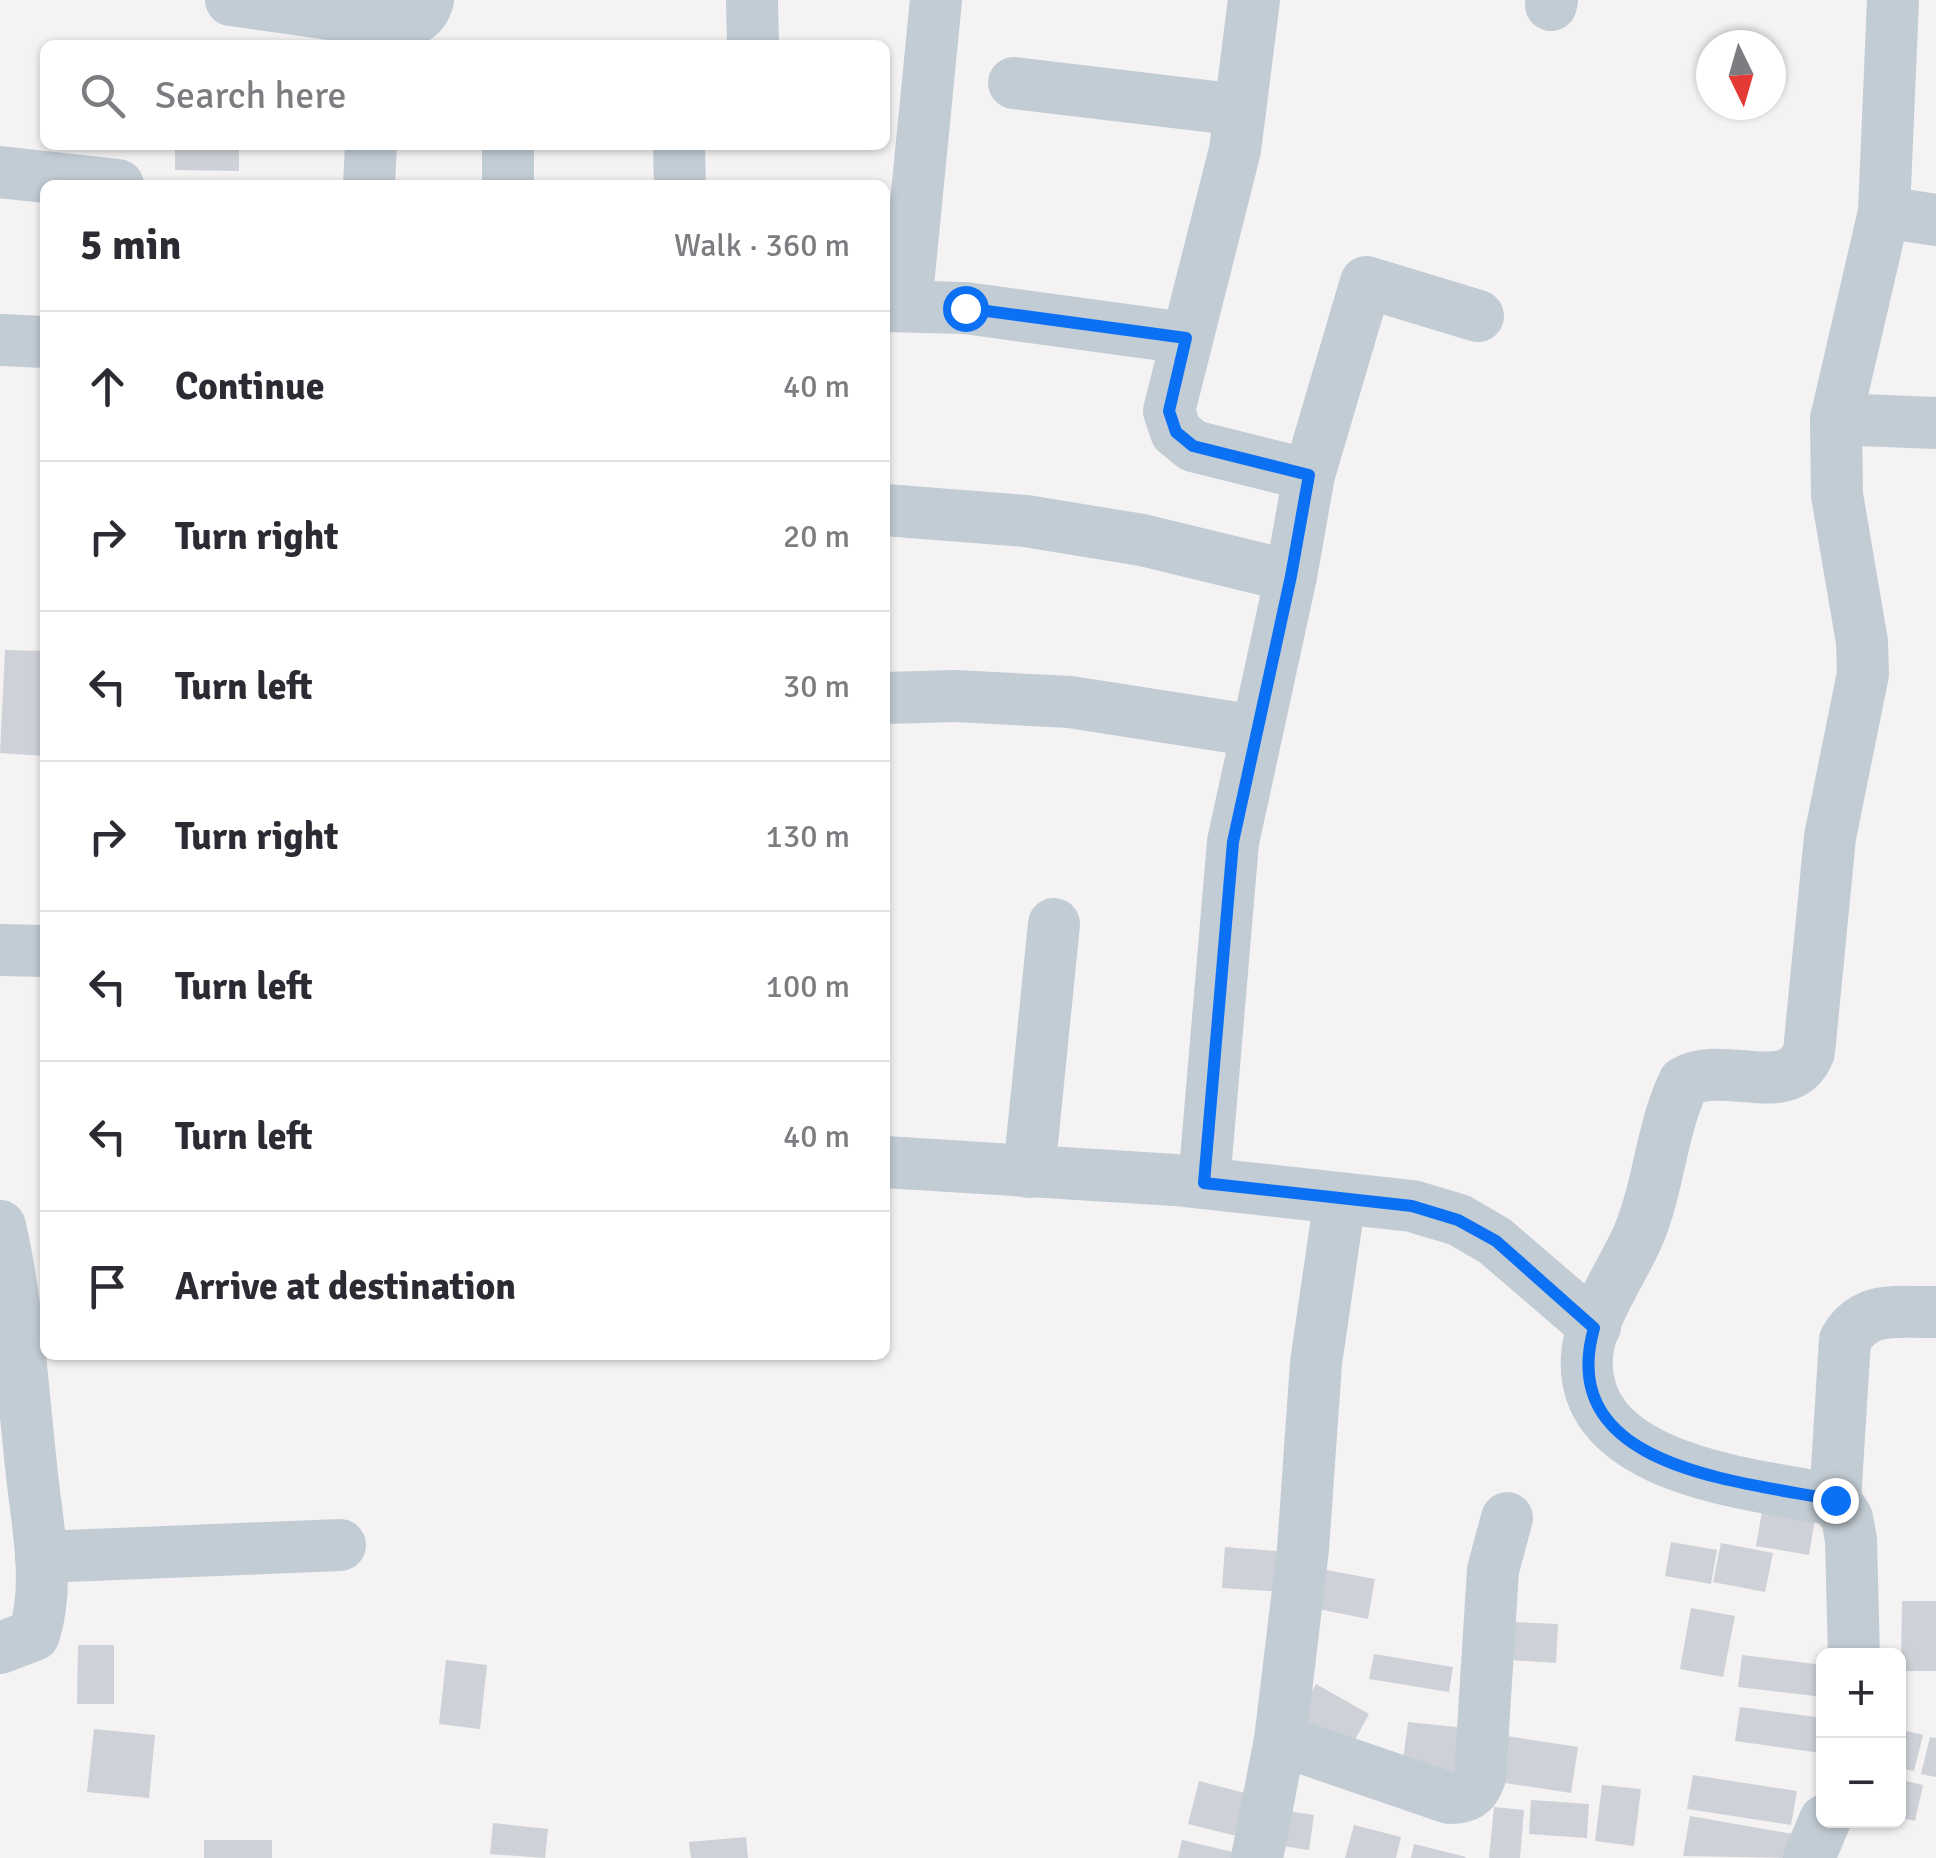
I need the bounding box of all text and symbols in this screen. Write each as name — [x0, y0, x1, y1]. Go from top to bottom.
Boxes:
north arrow — [1696, 30, 1786, 120]
search box — [40, 40, 890, 150]
icon: search — [75, 68, 130, 123]
text: Search here — [155, 72, 347, 119]
text: 5 min — [80, 220, 181, 271]
text: Walk · 360 m — [674, 226, 850, 265]
route start — [943, 286, 989, 332]
icon: ahead — [80, 359, 135, 414]
text: Continue — [175, 363, 325, 410]
text: 40 m — [783, 367, 850, 406]
icon: right — [80, 509, 135, 564]
text: Turn right — [175, 513, 339, 560]
text: 20 m — [783, 517, 850, 556]
icon: left — [80, 659, 135, 714]
text: Turn left — [175, 663, 313, 710]
text: 30 m — [783, 667, 850, 706]
icon: right — [80, 809, 135, 864]
text: Turn right — [175, 813, 339, 860]
text: 130 m — [766, 817, 850, 856]
icon: left — [80, 959, 135, 1014]
text: Turn left — [175, 963, 313, 1010]
text: 100 m — [766, 967, 850, 1006]
icon: left — [80, 1109, 135, 1164]
text: Turn left — [175, 1113, 313, 1160]
text: 40 m — [783, 1117, 850, 1156]
icon: arrive — [80, 1259, 135, 1314]
text: Arrive at destination — [175, 1263, 516, 1310]
route end — [1813, 1478, 1859, 1524]
map controls — [1816, 1648, 1906, 1828]
button: + — [1816, 1648, 1906, 1738]
button: − — [1816, 1738, 1906, 1828]

